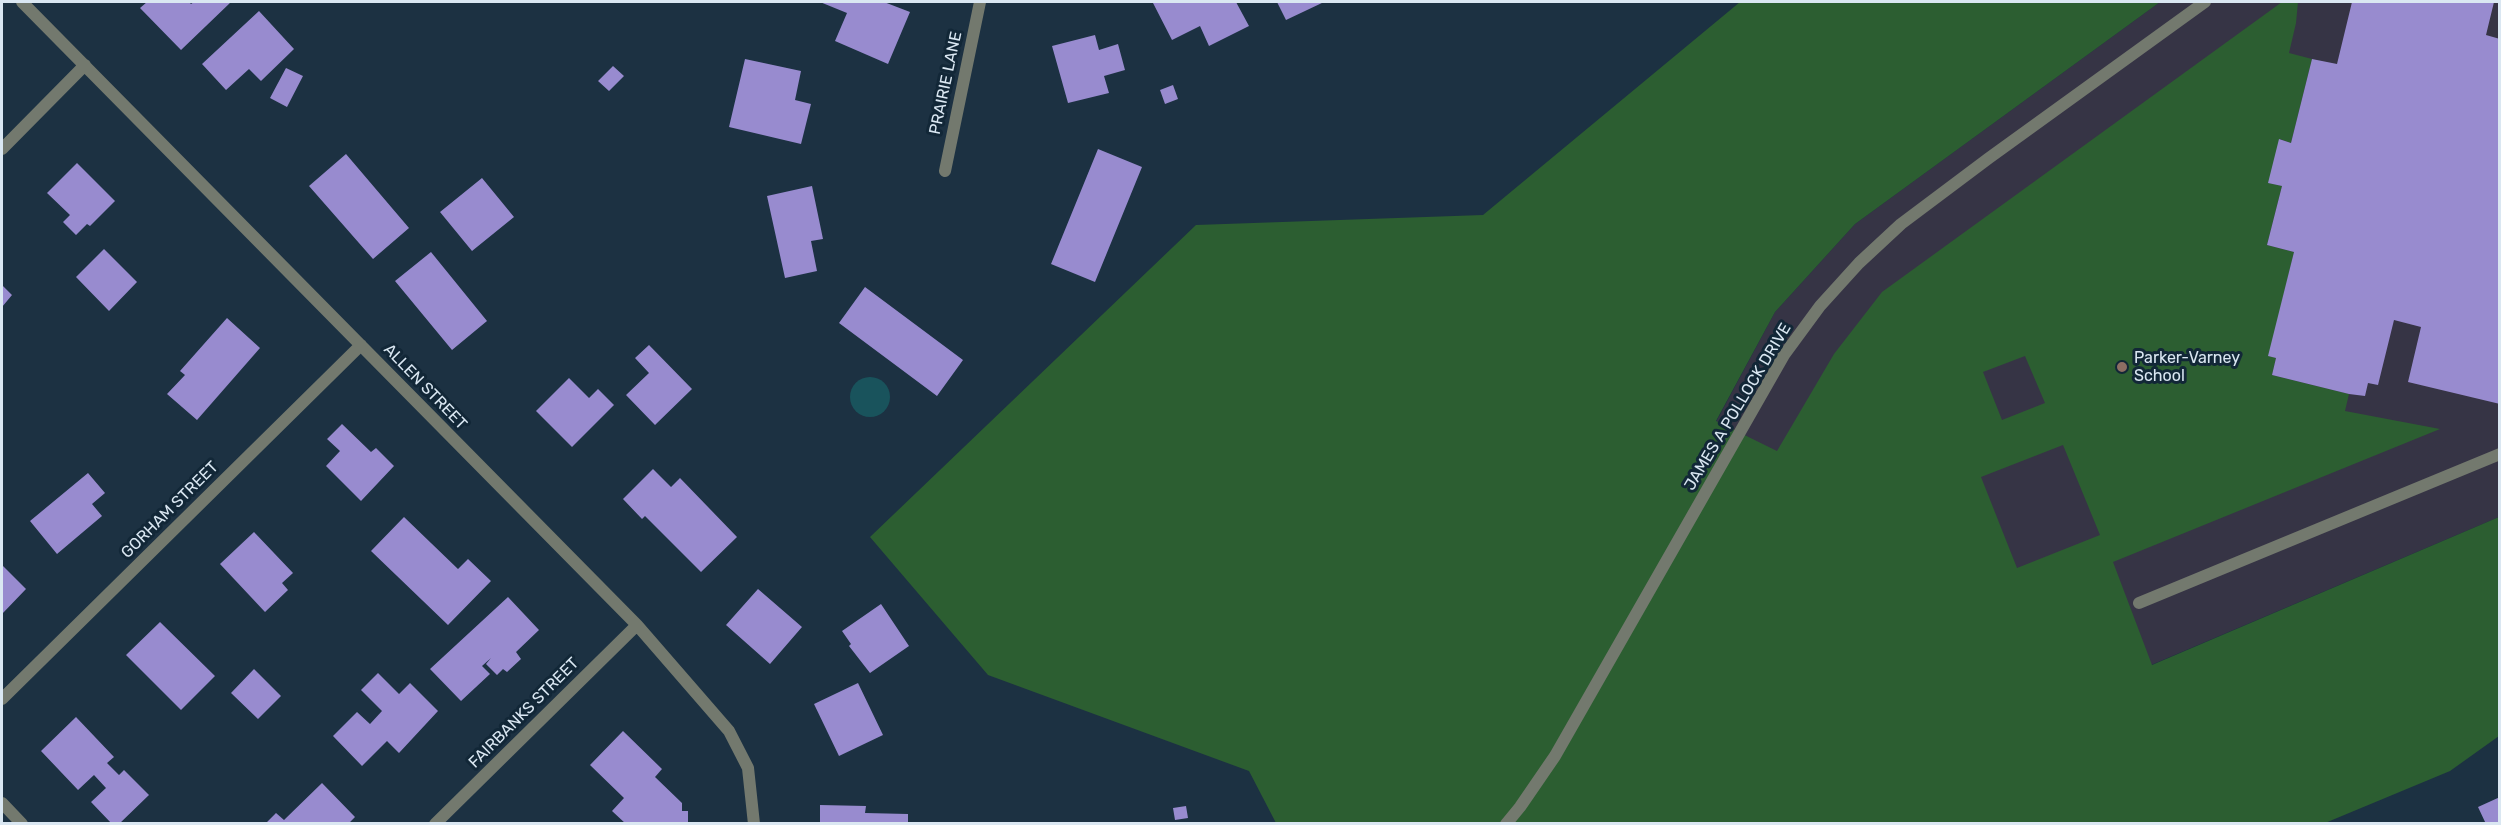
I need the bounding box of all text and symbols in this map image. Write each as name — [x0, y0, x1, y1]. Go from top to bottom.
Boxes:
street label: PRAIRIE LANE — [926, 30, 966, 136]
street label: JAMES A POLLOCK DRIVE — [1680, 320, 1796, 494]
street label: ALLEN STREET — [379, 340, 471, 434]
place label: Parker-Varney School — [2134, 348, 2240, 386]
marker: Parker-Varney School — [2115, 360, 2129, 374]
street label: GORHAM STREET — [118, 458, 222, 562]
street label: FAIRBANKS STREET — [465, 654, 583, 772]

